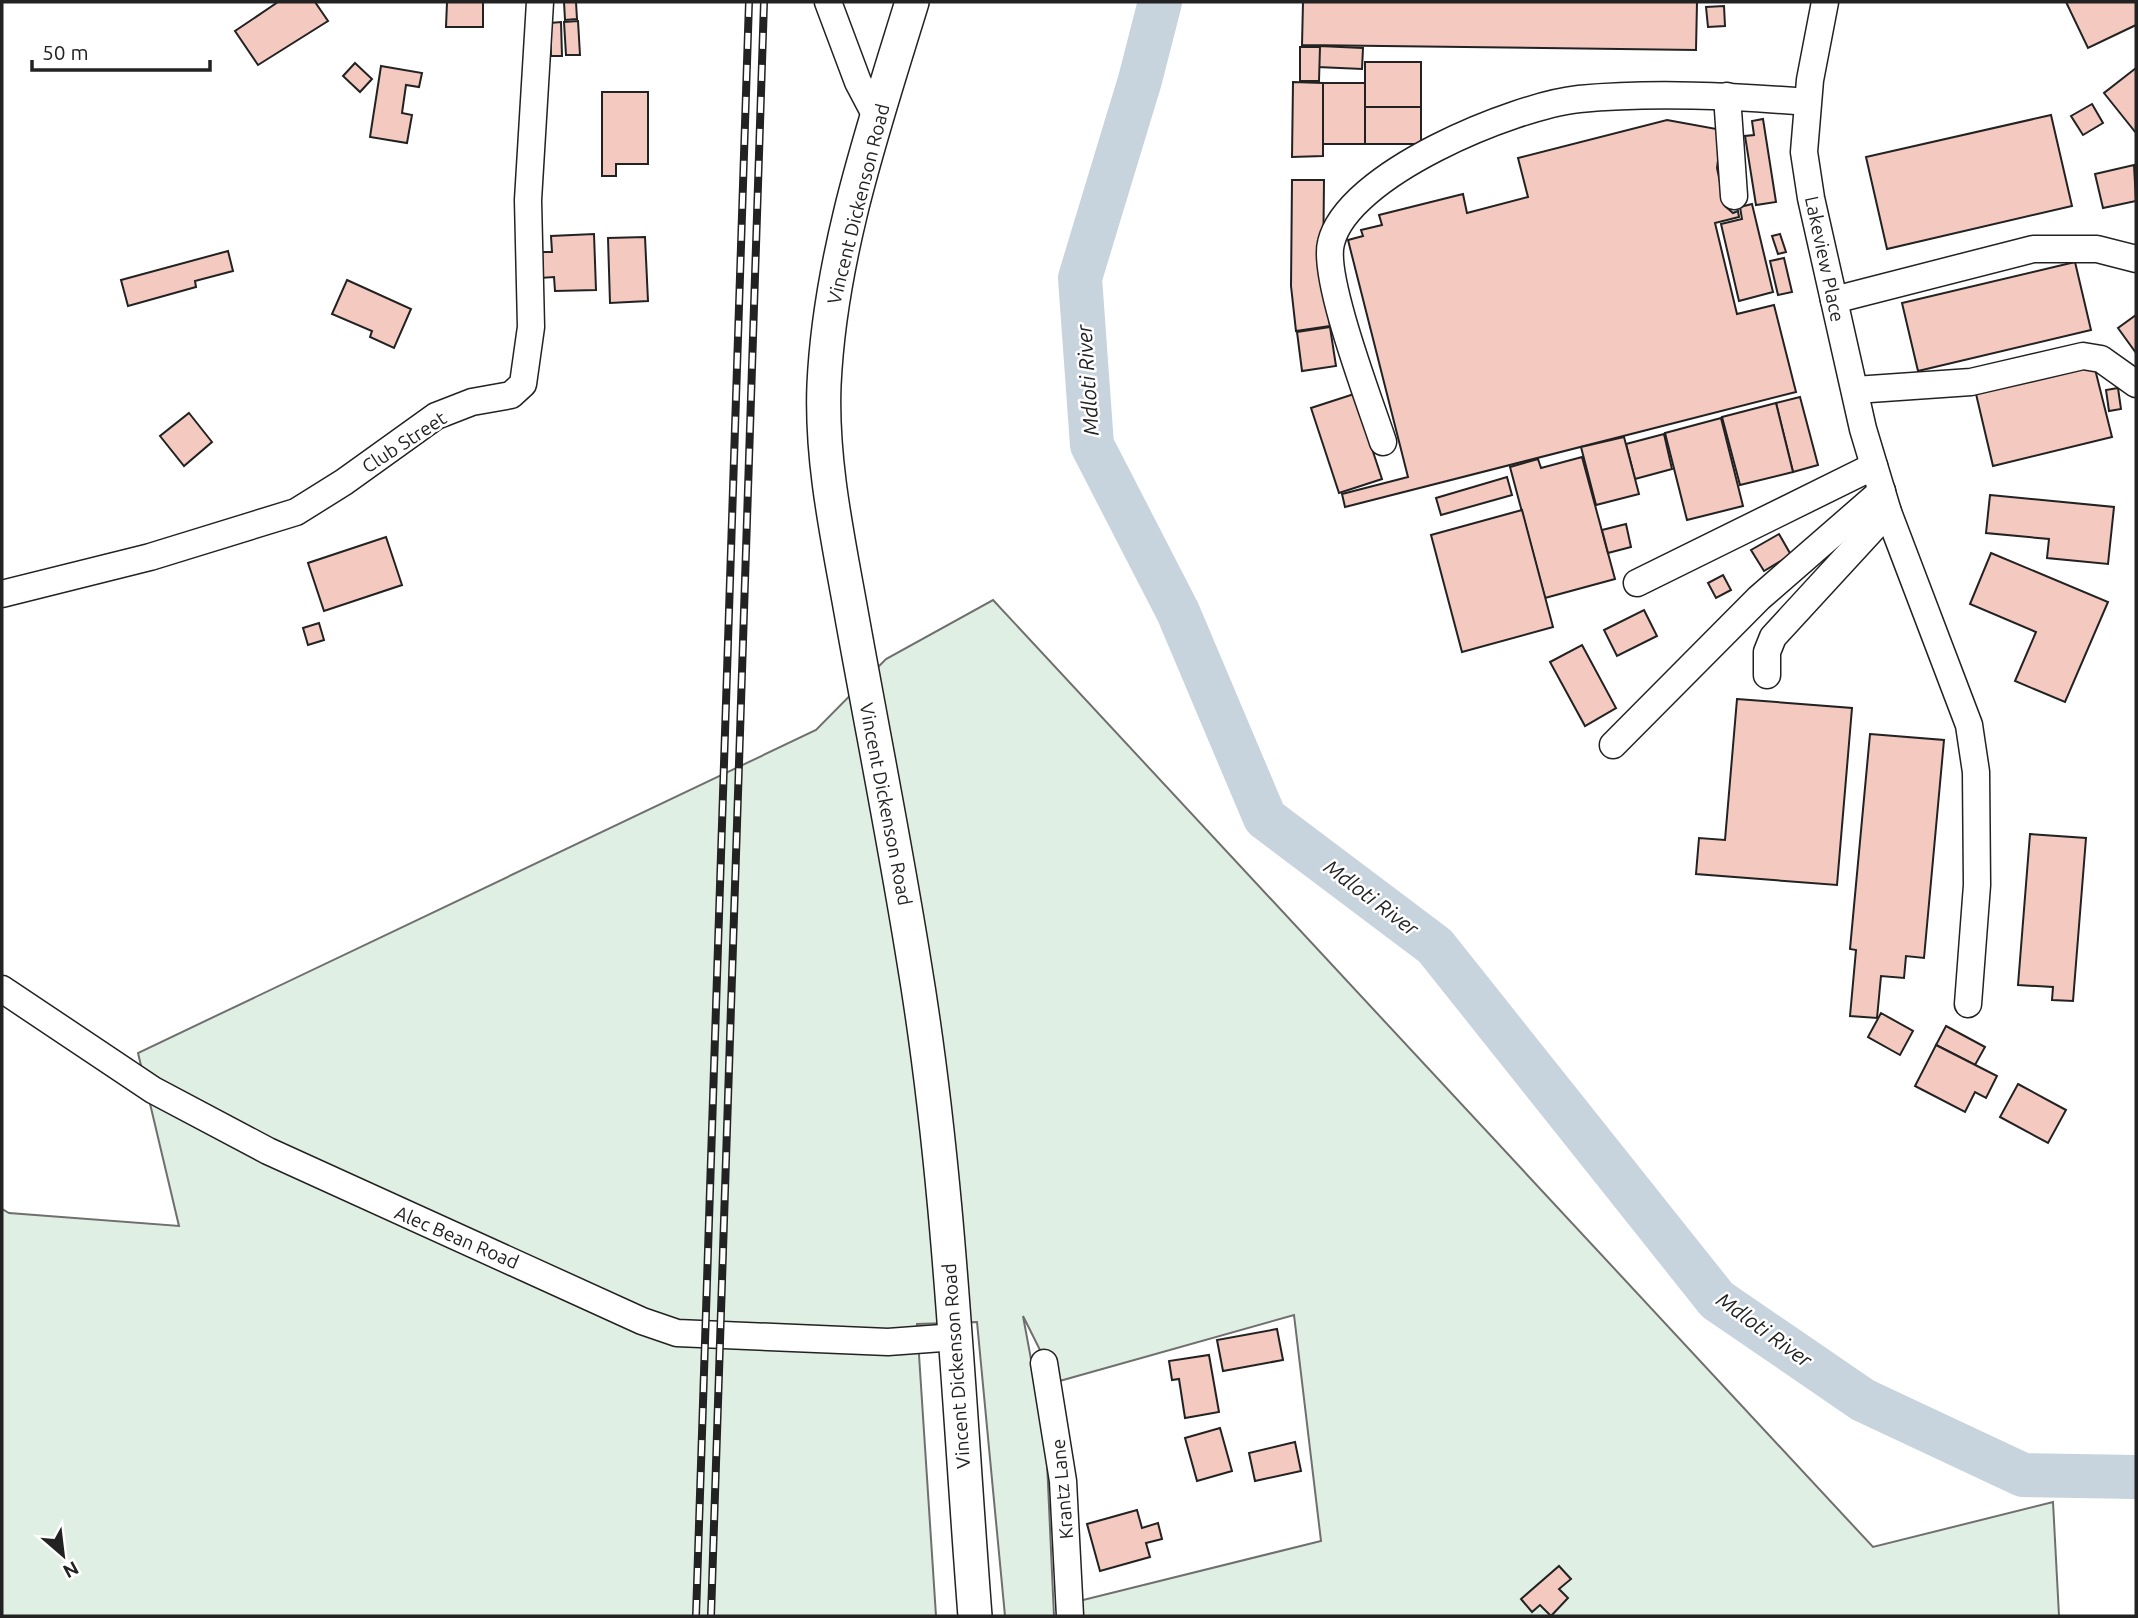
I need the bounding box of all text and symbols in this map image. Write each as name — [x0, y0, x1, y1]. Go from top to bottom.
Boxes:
scale bar — [32, 28, 210, 72]
text: 50 m — [42, 40, 89, 64]
street label: Vincent Dickenson Road — [822, 101, 894, 307]
street label: Lakeview Place — [1801, 194, 1849, 324]
water label: Mdloti River — [1071, 323, 1103, 437]
street label: Club Street — [358, 406, 451, 477]
street label: Vincent Dickenson Road — [856, 701, 916, 907]
water label: Mdloti River — [1320, 854, 1424, 941]
street label: Alec Bean Road — [392, 1201, 522, 1273]
street label: Vincent Dickenson Road — [938, 1263, 974, 1469]
water label: Mdloti River — [1712, 1287, 1818, 1372]
street label: Krantz Lane — [1047, 1438, 1077, 1540]
north arrow — [28, 1520, 98, 1590]
text: N — [60, 1557, 82, 1583]

